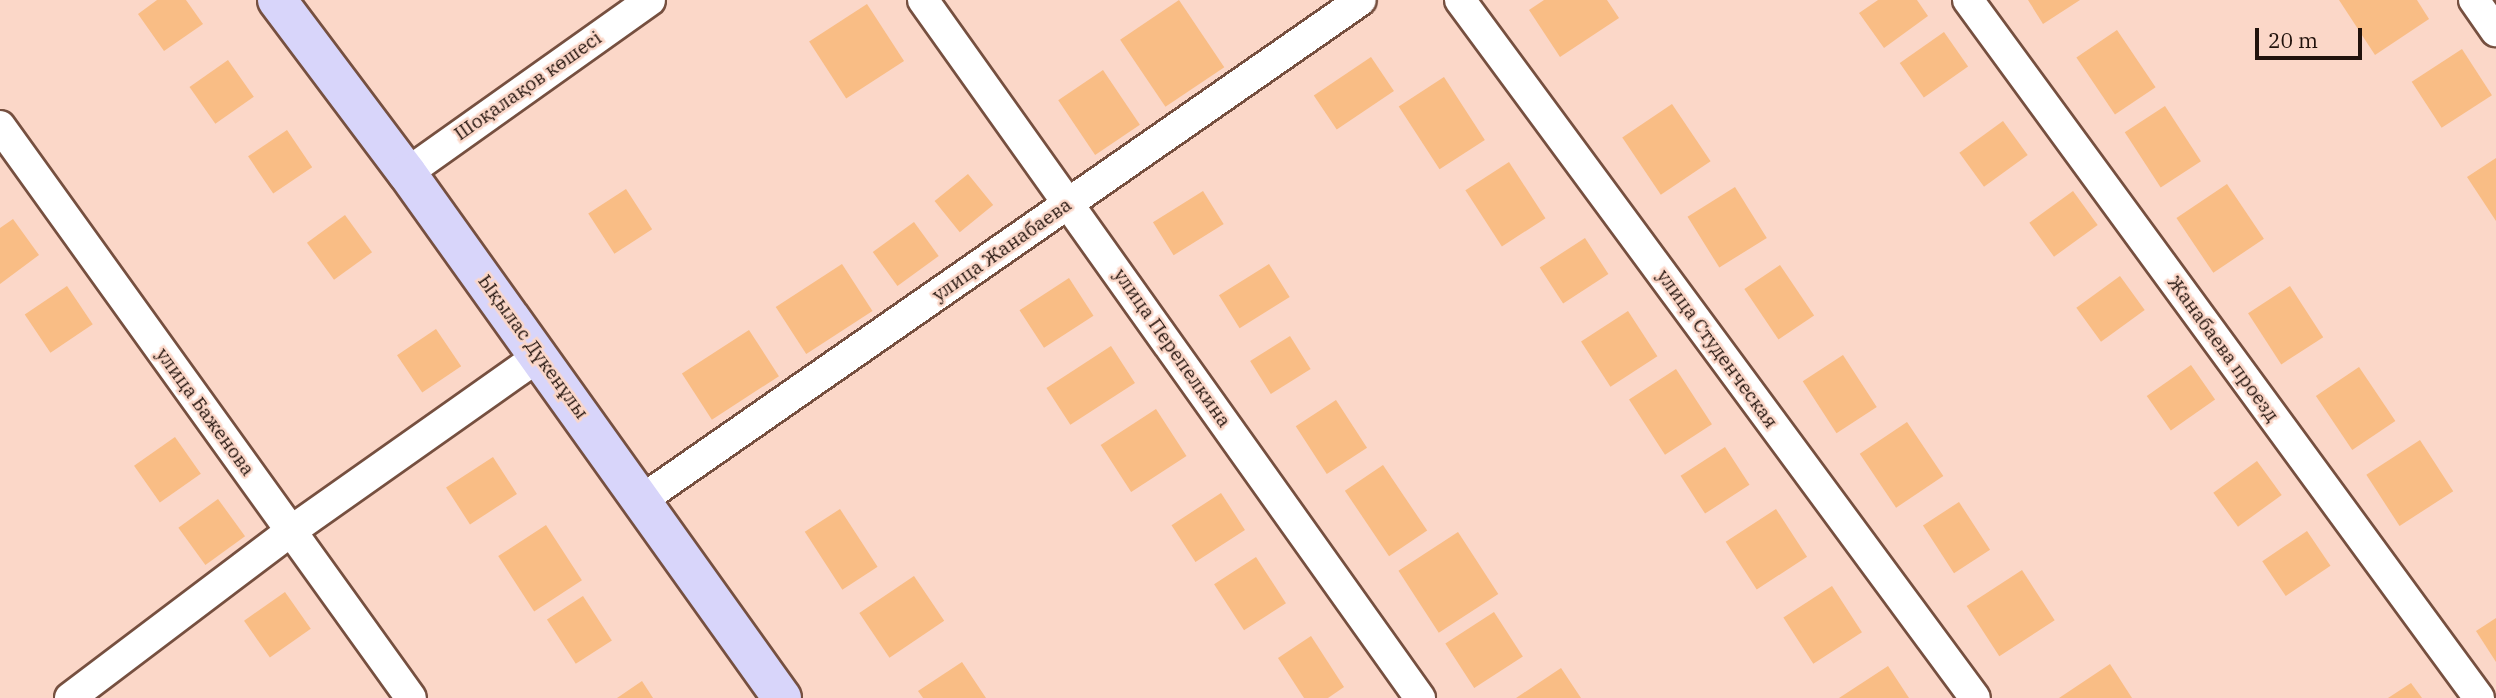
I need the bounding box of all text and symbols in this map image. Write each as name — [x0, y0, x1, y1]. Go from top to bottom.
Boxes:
scale bar — [2258, 14, 2365, 58]
text: 20 m — [2268, 26, 2318, 54]
street label: Шоқалақов көшесі — [450, 27, 606, 145]
street label: улица Жанабаева — [928, 193, 1076, 307]
street label: улица Перепелкина — [1109, 264, 1235, 432]
street label: улица Студенческая — [1652, 265, 1782, 433]
street label: Ықылас Дүкенұлы — [473, 270, 593, 424]
street label: Жанабаева проезд — [2162, 272, 2284, 426]
street label: улица Баженова — [151, 344, 259, 480]

